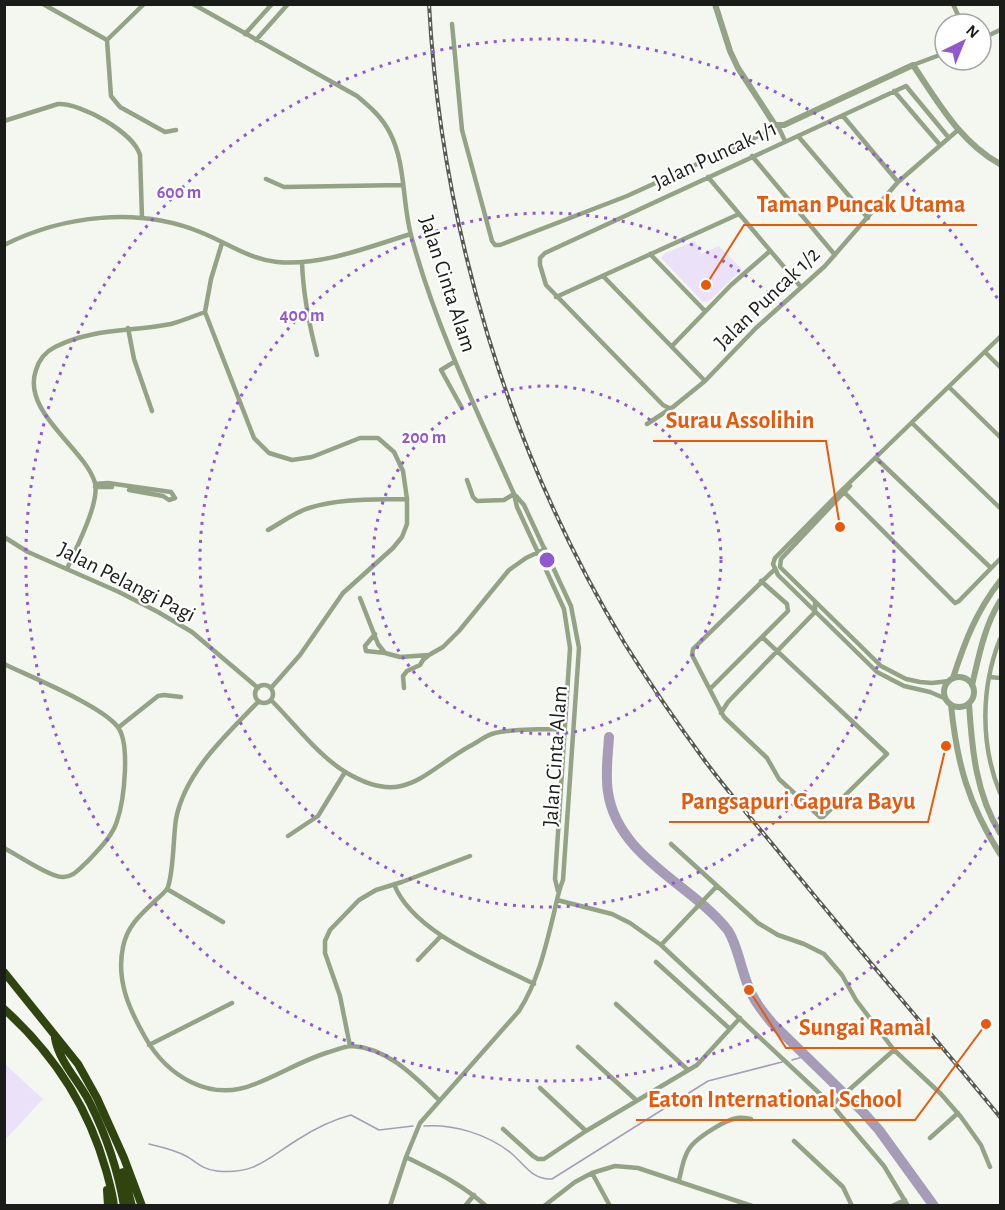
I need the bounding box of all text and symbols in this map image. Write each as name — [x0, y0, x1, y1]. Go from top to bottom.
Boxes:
north arrow — [933, 12, 993, 72]
text: N — [963, 22, 982, 41]
street label: Jalan Puncak 1/1 — [650, 117, 780, 193]
callout: Taman Puncak Utama — [744, 183, 977, 225]
text: 600 m — [157, 184, 201, 202]
text: Taman Puncak Utama — [756, 193, 966, 217]
street label: Jalan Cinta Alam — [416, 213, 480, 355]
street label: Jalan Puncak 1/2 — [710, 243, 824, 353]
text: 400 m — [279, 307, 325, 325]
callout: Surau Assolihin — [653, 399, 826, 441]
text: Surau Assolihin — [665, 409, 815, 433]
text: 200 m — [402, 429, 446, 447]
street label: Jalan Pelangi Pagi — [55, 538, 199, 626]
centre of rings — [537, 550, 557, 570]
street label: Jalan Cinta Alam — [539, 685, 571, 827]
callout: Pangsapuri Gapura Bayu — [669, 780, 928, 822]
text: Pangsapuri Gapura Bayu — [681, 790, 916, 814]
callout: Sungai Ramal — [786, 1006, 943, 1048]
text: Sungai Ramal — [799, 1016, 931, 1040]
callout: Eaton International School — [636, 1078, 915, 1120]
text: Eaton International School — [648, 1088, 902, 1112]

